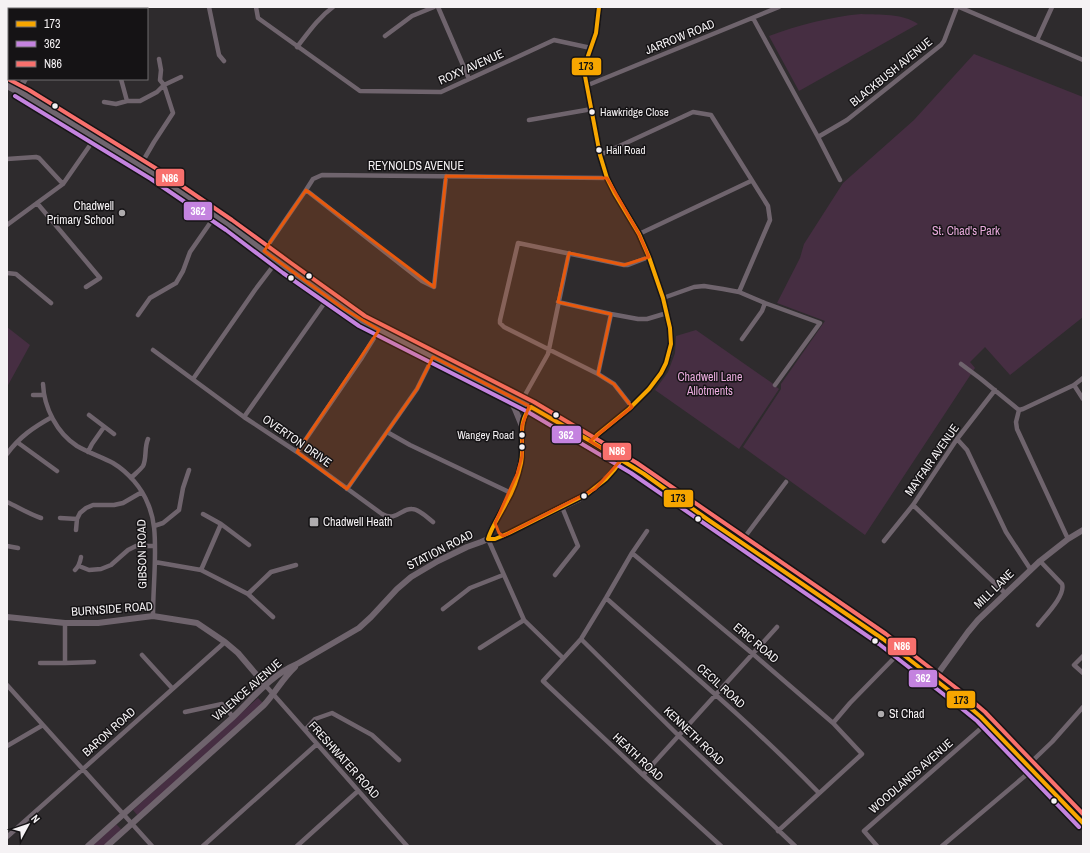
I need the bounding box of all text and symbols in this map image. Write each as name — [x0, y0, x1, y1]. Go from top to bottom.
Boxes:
legend — [8, 8, 148, 80]
text: 173 — [44, 16, 60, 32]
street label: JARROW ROAD — [643, 16, 717, 58]
street label: BLACKBUSH AVENUE — [847, 34, 935, 110]
text: 362 — [44, 36, 60, 52]
street label: ROXY AVENUE — [436, 46, 506, 88]
text: N86 — [44, 56, 62, 72]
line badge: 173 — [571, 57, 602, 76]
text: 173 — [578, 59, 594, 73]
unlabelled marker — [50, 101, 60, 111]
place label: Hawkridge Close — [600, 105, 669, 119]
marker: Hawkridge Close — [587, 107, 597, 117]
place label: Hall Road — [606, 143, 646, 157]
marker: Hall Road — [594, 145, 604, 155]
street label: REYNOLDS AVENUE — [368, 158, 464, 174]
line badge: N86 — [155, 168, 185, 187]
text: N86 — [162, 171, 178, 185]
place label: Chadwell Primary School — [47, 198, 114, 228]
line badge: 362 — [183, 201, 213, 221]
text: 362 — [190, 204, 206, 218]
marker: Chadwell Primary School — [117, 208, 127, 218]
park label: St. Chad's Park — [932, 223, 1000, 239]
unlabelled marker — [304, 271, 314, 281]
unlabelled marker — [286, 273, 296, 283]
park label: Chadwell Lane Allotments — [677, 369, 743, 399]
unlabelled marker — [551, 410, 561, 420]
street label: OVERTON DRIVE — [259, 411, 335, 471]
street label: MAYFAIR AVENUE — [901, 421, 963, 499]
line badge: 362 — [551, 425, 582, 444]
place label: Wangey Road — [457, 428, 514, 442]
text: 362 — [558, 428, 574, 442]
marker: Wangey Road — [517, 430, 527, 440]
unlabelled marker — [517, 442, 527, 452]
line badge: N86 — [602, 442, 632, 461]
text: N86 — [609, 444, 625, 458]
line badge: 173 — [663, 489, 694, 508]
unlabelled marker — [579, 491, 589, 501]
text: 173 — [670, 491, 686, 505]
place label: Chadwell Heath — [323, 514, 392, 530]
unlabelled marker — [693, 514, 703, 524]
marker: Chadwell Heath — [308, 516, 320, 528]
street label: GIBSON ROAD — [133, 519, 151, 589]
street label: STATION ROAD — [404, 526, 476, 574]
street label: MILL LANE — [970, 566, 1018, 612]
street label: BURNSIDE ROAD — [71, 598, 153, 620]
street label: ERIC ROAD — [730, 619, 782, 667]
unlabelled marker — [870, 636, 880, 646]
line badge: N86 — [887, 637, 917, 656]
text: N86 — [894, 639, 910, 653]
street label: VALENCE AVENUE — [209, 655, 285, 725]
street label: CECIL ROAD — [693, 660, 749, 712]
line badge: 362 — [908, 669, 938, 688]
text: 362 — [915, 671, 931, 685]
line badge: 173 — [946, 690, 976, 709]
text: 173 — [953, 693, 969, 707]
street label: KENNETH ROAD — [660, 703, 728, 769]
street label: BARON ROAD — [79, 704, 139, 760]
place label: St Chad — [889, 706, 925, 722]
marker: St Chad — [876, 709, 886, 719]
street label: FRESHWATER ROAD — [305, 718, 383, 802]
street label: HEATH ROAD — [609, 729, 667, 785]
street label: WOODLANDS AVENUE — [866, 735, 956, 817]
unlabelled marker — [1049, 796, 1059, 806]
north arrow — [8, 805, 48, 845]
text: N — [28, 812, 43, 826]

